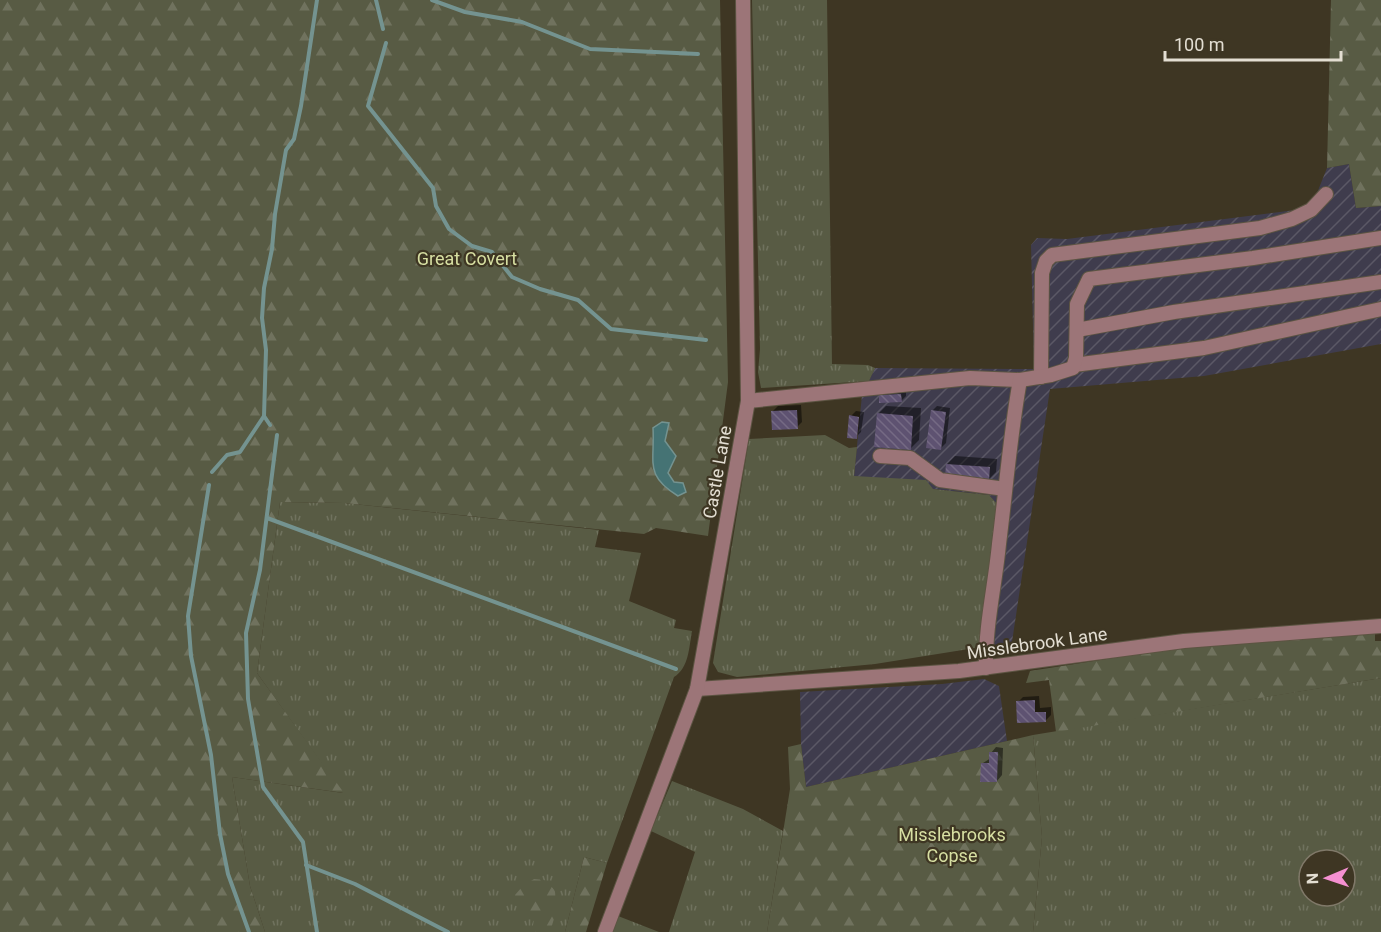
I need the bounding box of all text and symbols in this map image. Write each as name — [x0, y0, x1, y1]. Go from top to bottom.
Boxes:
scale bar — [1165, 24, 1340, 62]
text: 100 m — [1174, 34, 1225, 55]
park label: Great Covert — [417, 248, 517, 269]
street label: Castle Lane — [698, 424, 736, 520]
street label: Misslebrook Lane — [965, 623, 1109, 663]
park label: Misslebrooks Copse — [898, 824, 1006, 866]
north arrow — [1297, 848, 1357, 908]
text: N — [1303, 873, 1322, 884]

